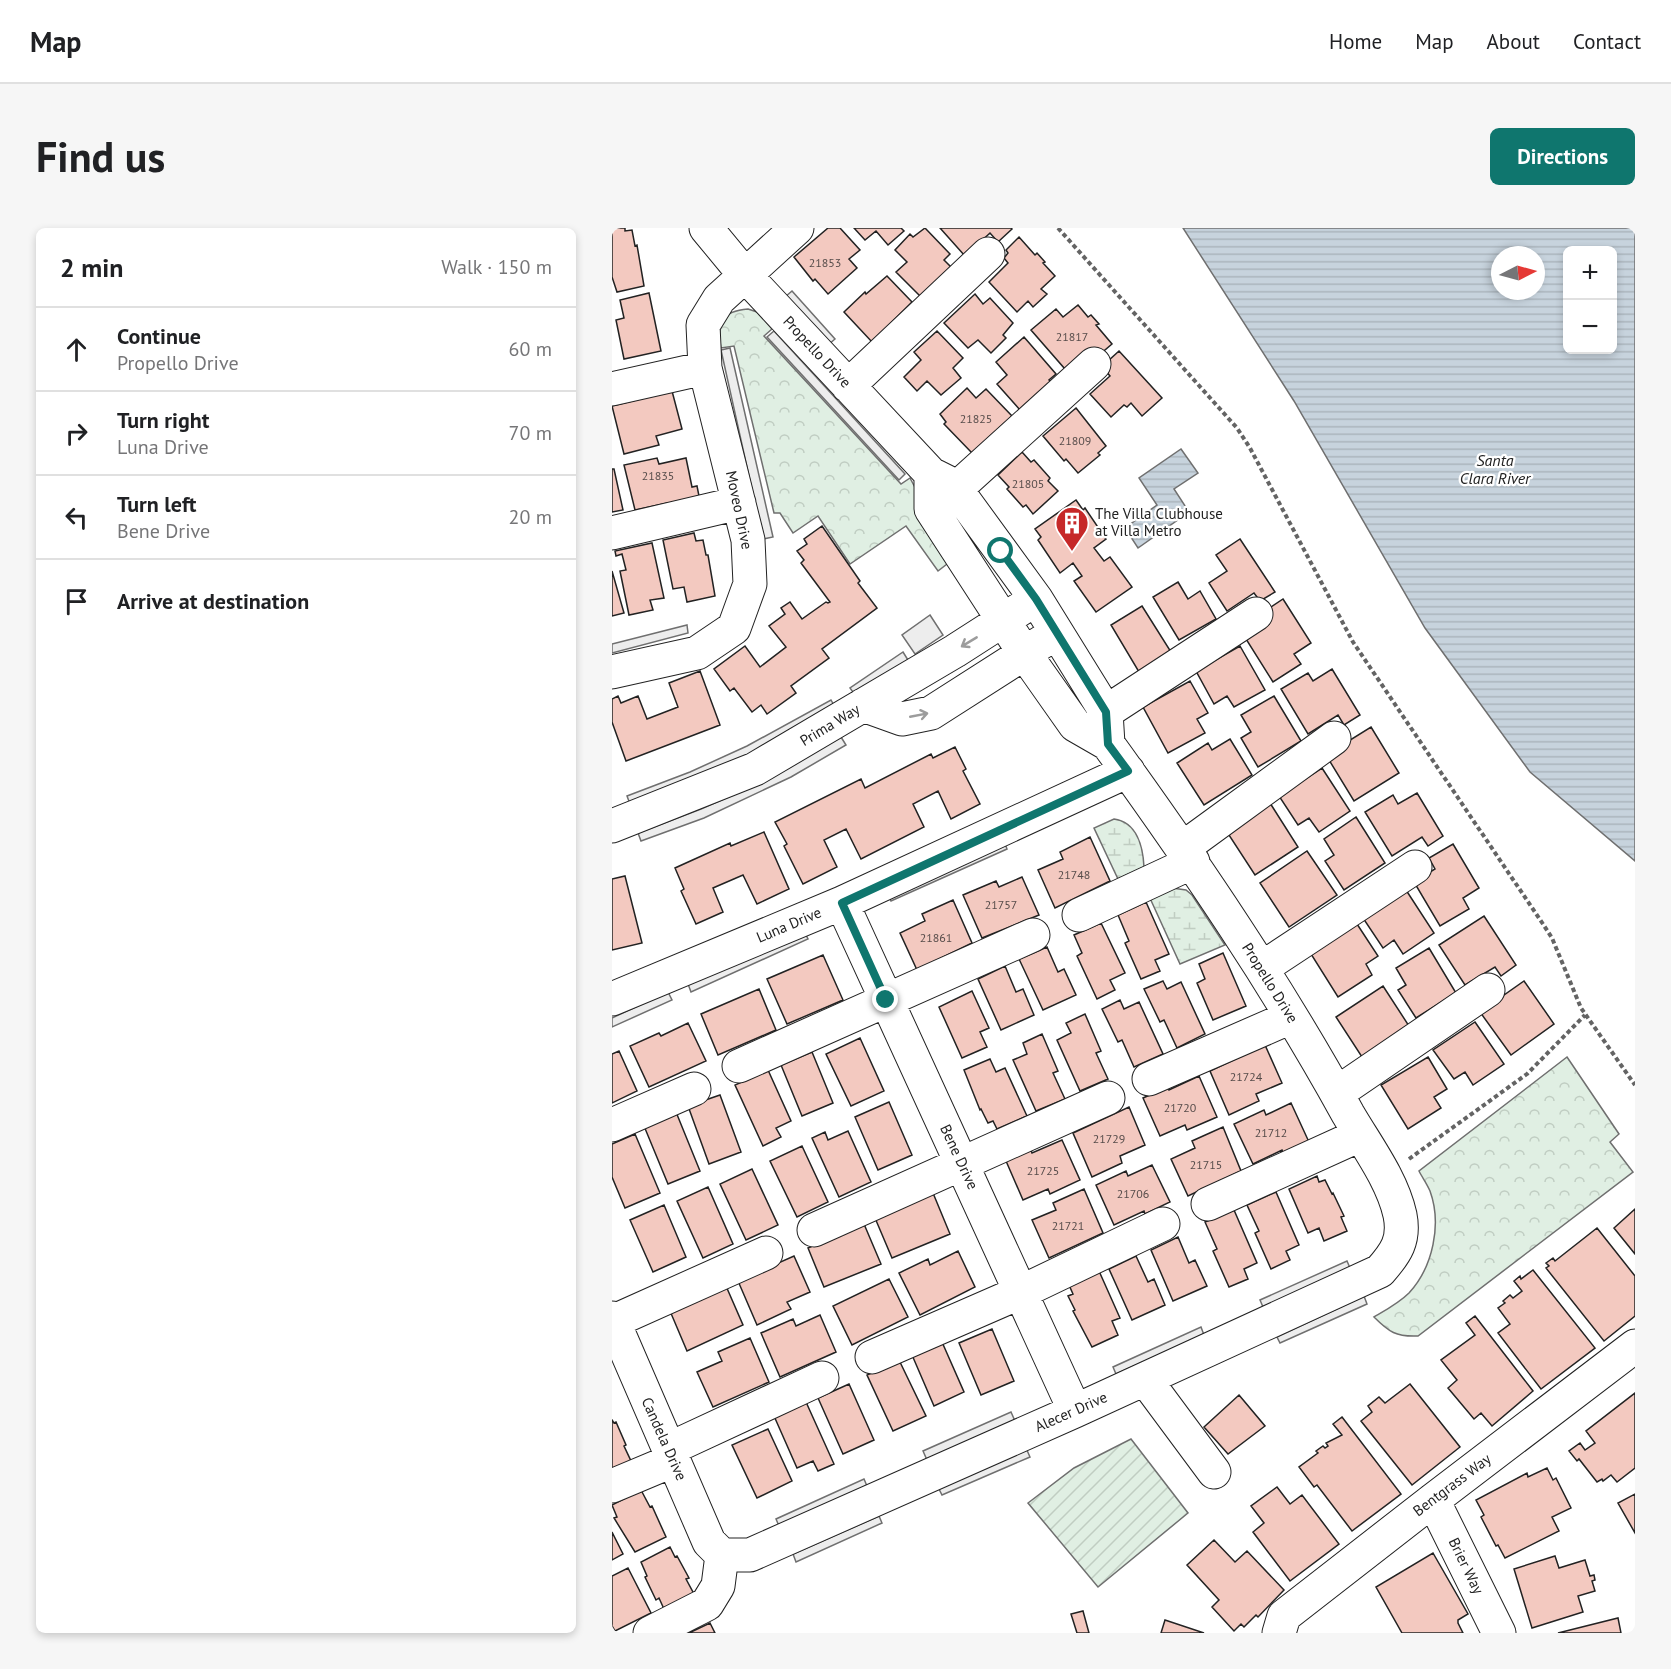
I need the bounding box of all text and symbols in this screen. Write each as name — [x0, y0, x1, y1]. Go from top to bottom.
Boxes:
text: Map — [30, 23, 81, 60]
text: Home — [1329, 28, 1382, 55]
text: Map — [1415, 28, 1454, 55]
text: About — [1487, 28, 1540, 55]
text: Contact — [1573, 28, 1641, 55]
button: Directions — [1490, 128, 1635, 185]
text: Find us — [36, 129, 165, 184]
north arrow — [1491, 246, 1545, 300]
map controls — [1563, 246, 1617, 354]
button: + — [1563, 246, 1617, 300]
text: 2 min — [60, 251, 123, 284]
text: Walk · 150 m — [441, 254, 552, 280]
house number: 21853 — [809, 255, 841, 270]
button: − — [1563, 300, 1617, 354]
street label: Propello Drive — [779, 312, 855, 391]
text: Continue — [117, 322, 201, 350]
house number: 21817 — [1056, 329, 1088, 344]
icon: ahead — [60, 333, 93, 366]
text: 60 m — [509, 336, 552, 362]
text: Propello Drive — [117, 350, 239, 376]
text: Turn right — [117, 406, 209, 434]
house number: 21825 — [960, 411, 992, 426]
icon: right — [60, 417, 93, 450]
text: 70 m — [509, 420, 552, 446]
house number: 21809 — [1059, 433, 1091, 448]
text: Luna Drive — [117, 434, 209, 460]
water label: Santa Clara River — [1460, 450, 1532, 488]
house number: 21835 — [642, 468, 674, 483]
street label: Moveo Drive — [722, 469, 757, 551]
house number: 21805 — [1012, 476, 1044, 491]
text: Turn left — [117, 490, 197, 518]
icon: left — [60, 501, 93, 534]
text: 20 m — [509, 504, 552, 530]
place label: The Villa Clubhouse at Villa Metro — [1095, 504, 1223, 540]
building icon: The Villa Clubhouse at Villa Metro — [1054, 505, 1090, 552]
text: Bene Drive — [117, 518, 210, 544]
route start — [987, 537, 1013, 563]
icon: arrive — [60, 585, 93, 618]
text: Arrive at destination — [117, 587, 309, 615]
one-way arrow — [961, 637, 978, 649]
street label: Prima Way — [796, 699, 863, 750]
one-way arrow — [909, 709, 928, 720]
house number: 21748 — [1058, 867, 1090, 882]
house number: 21757 — [985, 897, 1017, 912]
street label: Luna Drive — [753, 902, 824, 947]
house number: 21861 — [920, 930, 952, 945]
street label: Propello Drive — [1238, 939, 1303, 1026]
route end — [872, 986, 898, 1012]
house number: 21724 — [1230, 1069, 1263, 1084]
house number: 21720 — [1164, 1100, 1197, 1115]
street label: Bene Drive — [936, 1121, 983, 1192]
house number: 21712 — [1255, 1125, 1287, 1140]
house number: 21729 — [1093, 1131, 1125, 1146]
house number: 21715 — [1190, 1157, 1222, 1172]
house number: 21725 — [1027, 1163, 1059, 1178]
house number: 21706 — [1117, 1186, 1149, 1201]
house number: 21721 — [1052, 1218, 1084, 1233]
street label: Alecer Drive — [1032, 1387, 1110, 1436]
street label: Candela Drive — [638, 1394, 691, 1483]
street label: Bentgrass Way — [1409, 1449, 1494, 1520]
street label: Brier Way — [1445, 1534, 1488, 1597]

